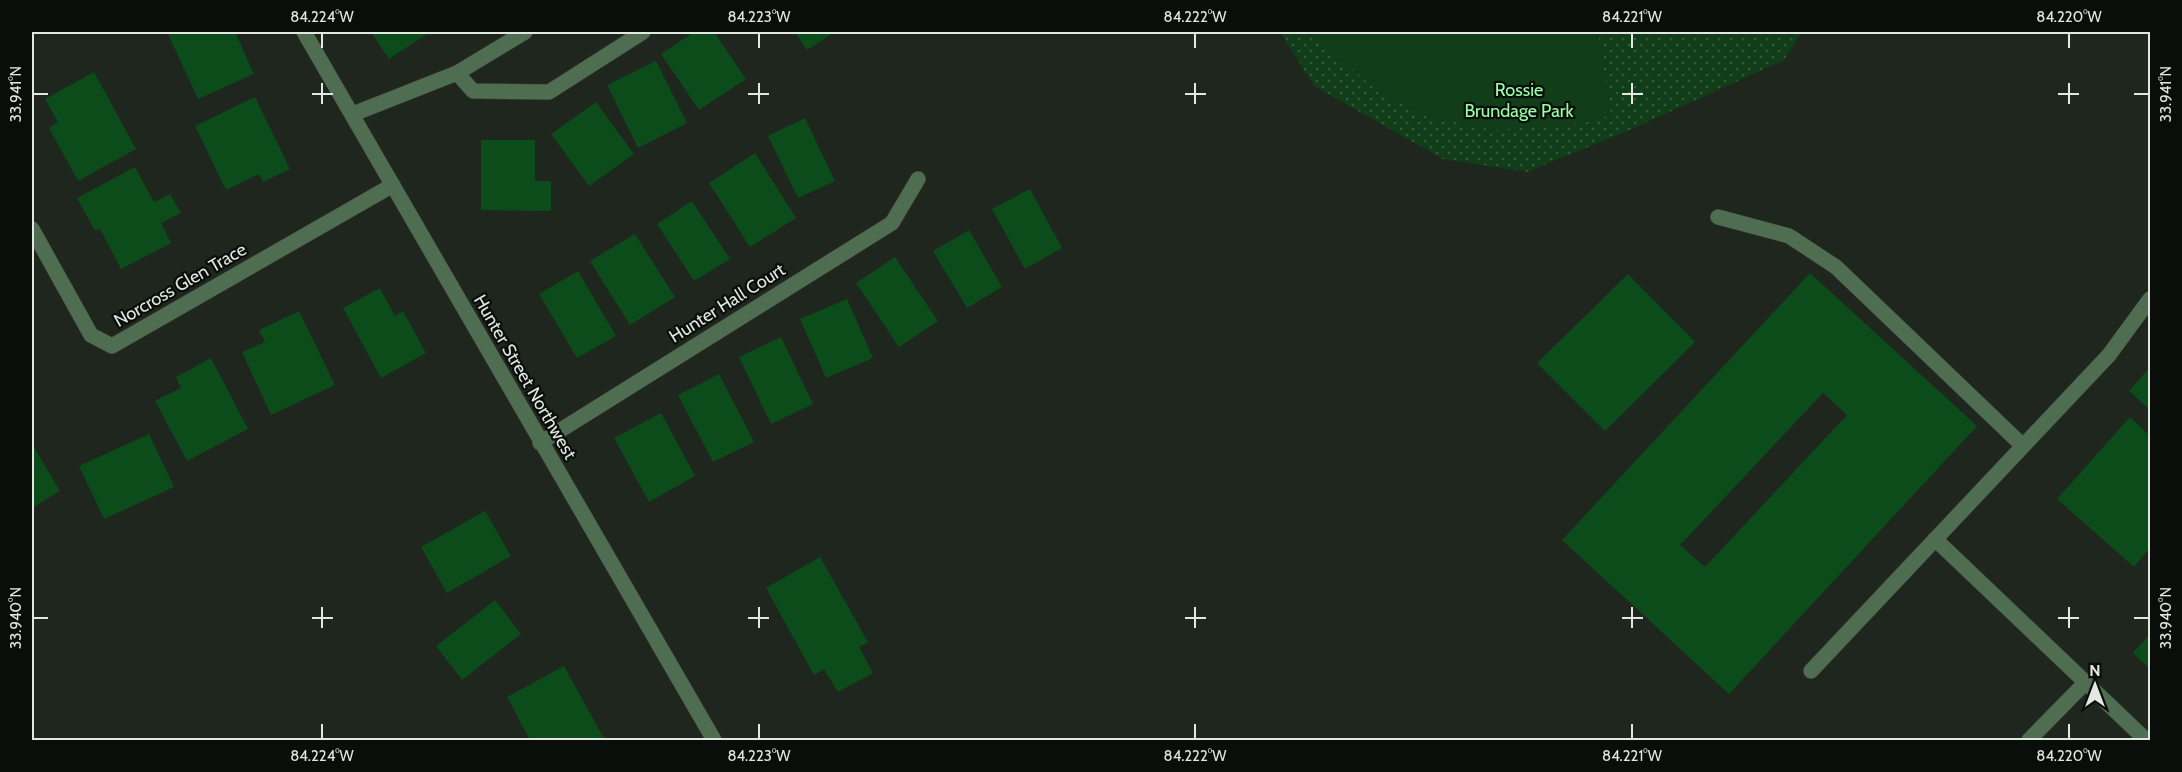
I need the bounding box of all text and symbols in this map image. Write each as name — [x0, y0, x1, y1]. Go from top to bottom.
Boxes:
text: 84.224°W — [290, 8, 355, 26]
text: 84.223°W — [727, 8, 791, 26]
text: 84.222°W — [1164, 8, 1227, 26]
text: 84.221°W — [1602, 8, 1663, 26]
text: 84.220°W — [2036, 8, 2103, 26]
text: 33.941°N — [7, 66, 25, 122]
text: 33.941°N — [2157, 66, 2175, 122]
park label: Rossie Brundage Park — [1464, 79, 1574, 122]
street label: Norcross Glen Trace — [110, 238, 250, 332]
street label: Hunter Hall Court — [665, 259, 789, 347]
street label: Hunter Street Northwest — [469, 291, 581, 463]
text: 33.940°N — [7, 587, 25, 649]
text: 33.940°N — [2157, 587, 2175, 649]
north arrow — [2065, 655, 2125, 715]
text: N — [2089, 661, 2101, 680]
text: 84.224°W — [290, 747, 355, 765]
text: 84.223°W — [727, 747, 791, 765]
text: 84.222°W — [1164, 747, 1227, 765]
text: 84.221°W — [1602, 747, 1663, 765]
text: 84.220°W — [2036, 747, 2103, 765]

